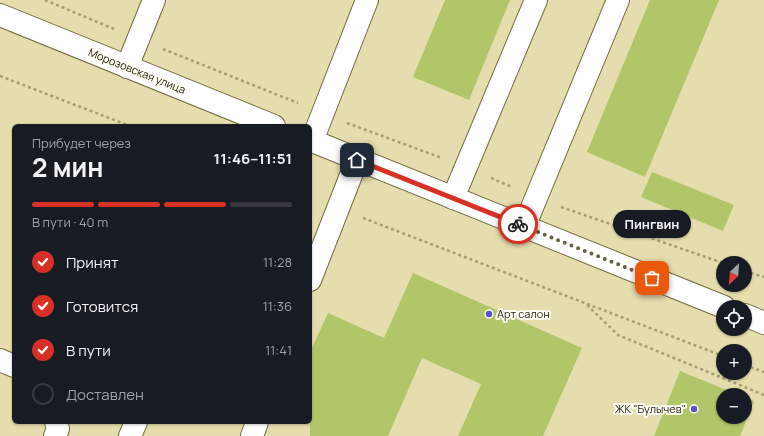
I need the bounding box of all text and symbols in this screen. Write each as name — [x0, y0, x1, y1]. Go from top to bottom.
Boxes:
street label: Морозовская улица — [86, 44, 188, 97]
text: Прибудет через — [32, 134, 131, 152]
pin — [340, 143, 374, 177]
text: 11:46–11:51 — [214, 148, 292, 169]
text: 2 мин — [32, 149, 104, 185]
icon: home — [346, 149, 368, 171]
courier — [498, 204, 538, 244]
callout: Пингвин — [613, 210, 691, 238]
text: В пути · 40 m — [32, 213, 108, 231]
icon: bike — [507, 213, 529, 235]
text: Пингвин — [625, 215, 679, 233]
icon: check — [32, 251, 54, 273]
text: Принят — [66, 252, 119, 273]
text: 11:28 — [263, 253, 292, 271]
north arrow — [716, 256, 752, 292]
map controls — [716, 256, 752, 424]
pin — [635, 261, 669, 295]
icon: bag — [641, 267, 663, 289]
icon: check — [32, 295, 54, 317]
text: Готовится — [66, 296, 138, 317]
text: 11:36 — [263, 297, 292, 315]
button: locate — [716, 300, 752, 336]
place label: Арт салон — [497, 306, 550, 321]
marker: Арт салон — [484, 309, 494, 319]
icon: check — [32, 339, 54, 361]
text: В пути — [66, 340, 111, 361]
text: 11:41 — [265, 341, 292, 359]
button: + — [716, 344, 752, 380]
text: Доставлен — [66, 384, 144, 405]
button: − — [716, 388, 752, 424]
place label: ЖК "Булычев" — [615, 401, 686, 416]
marker: ЖК "Булычев" — [689, 404, 699, 414]

